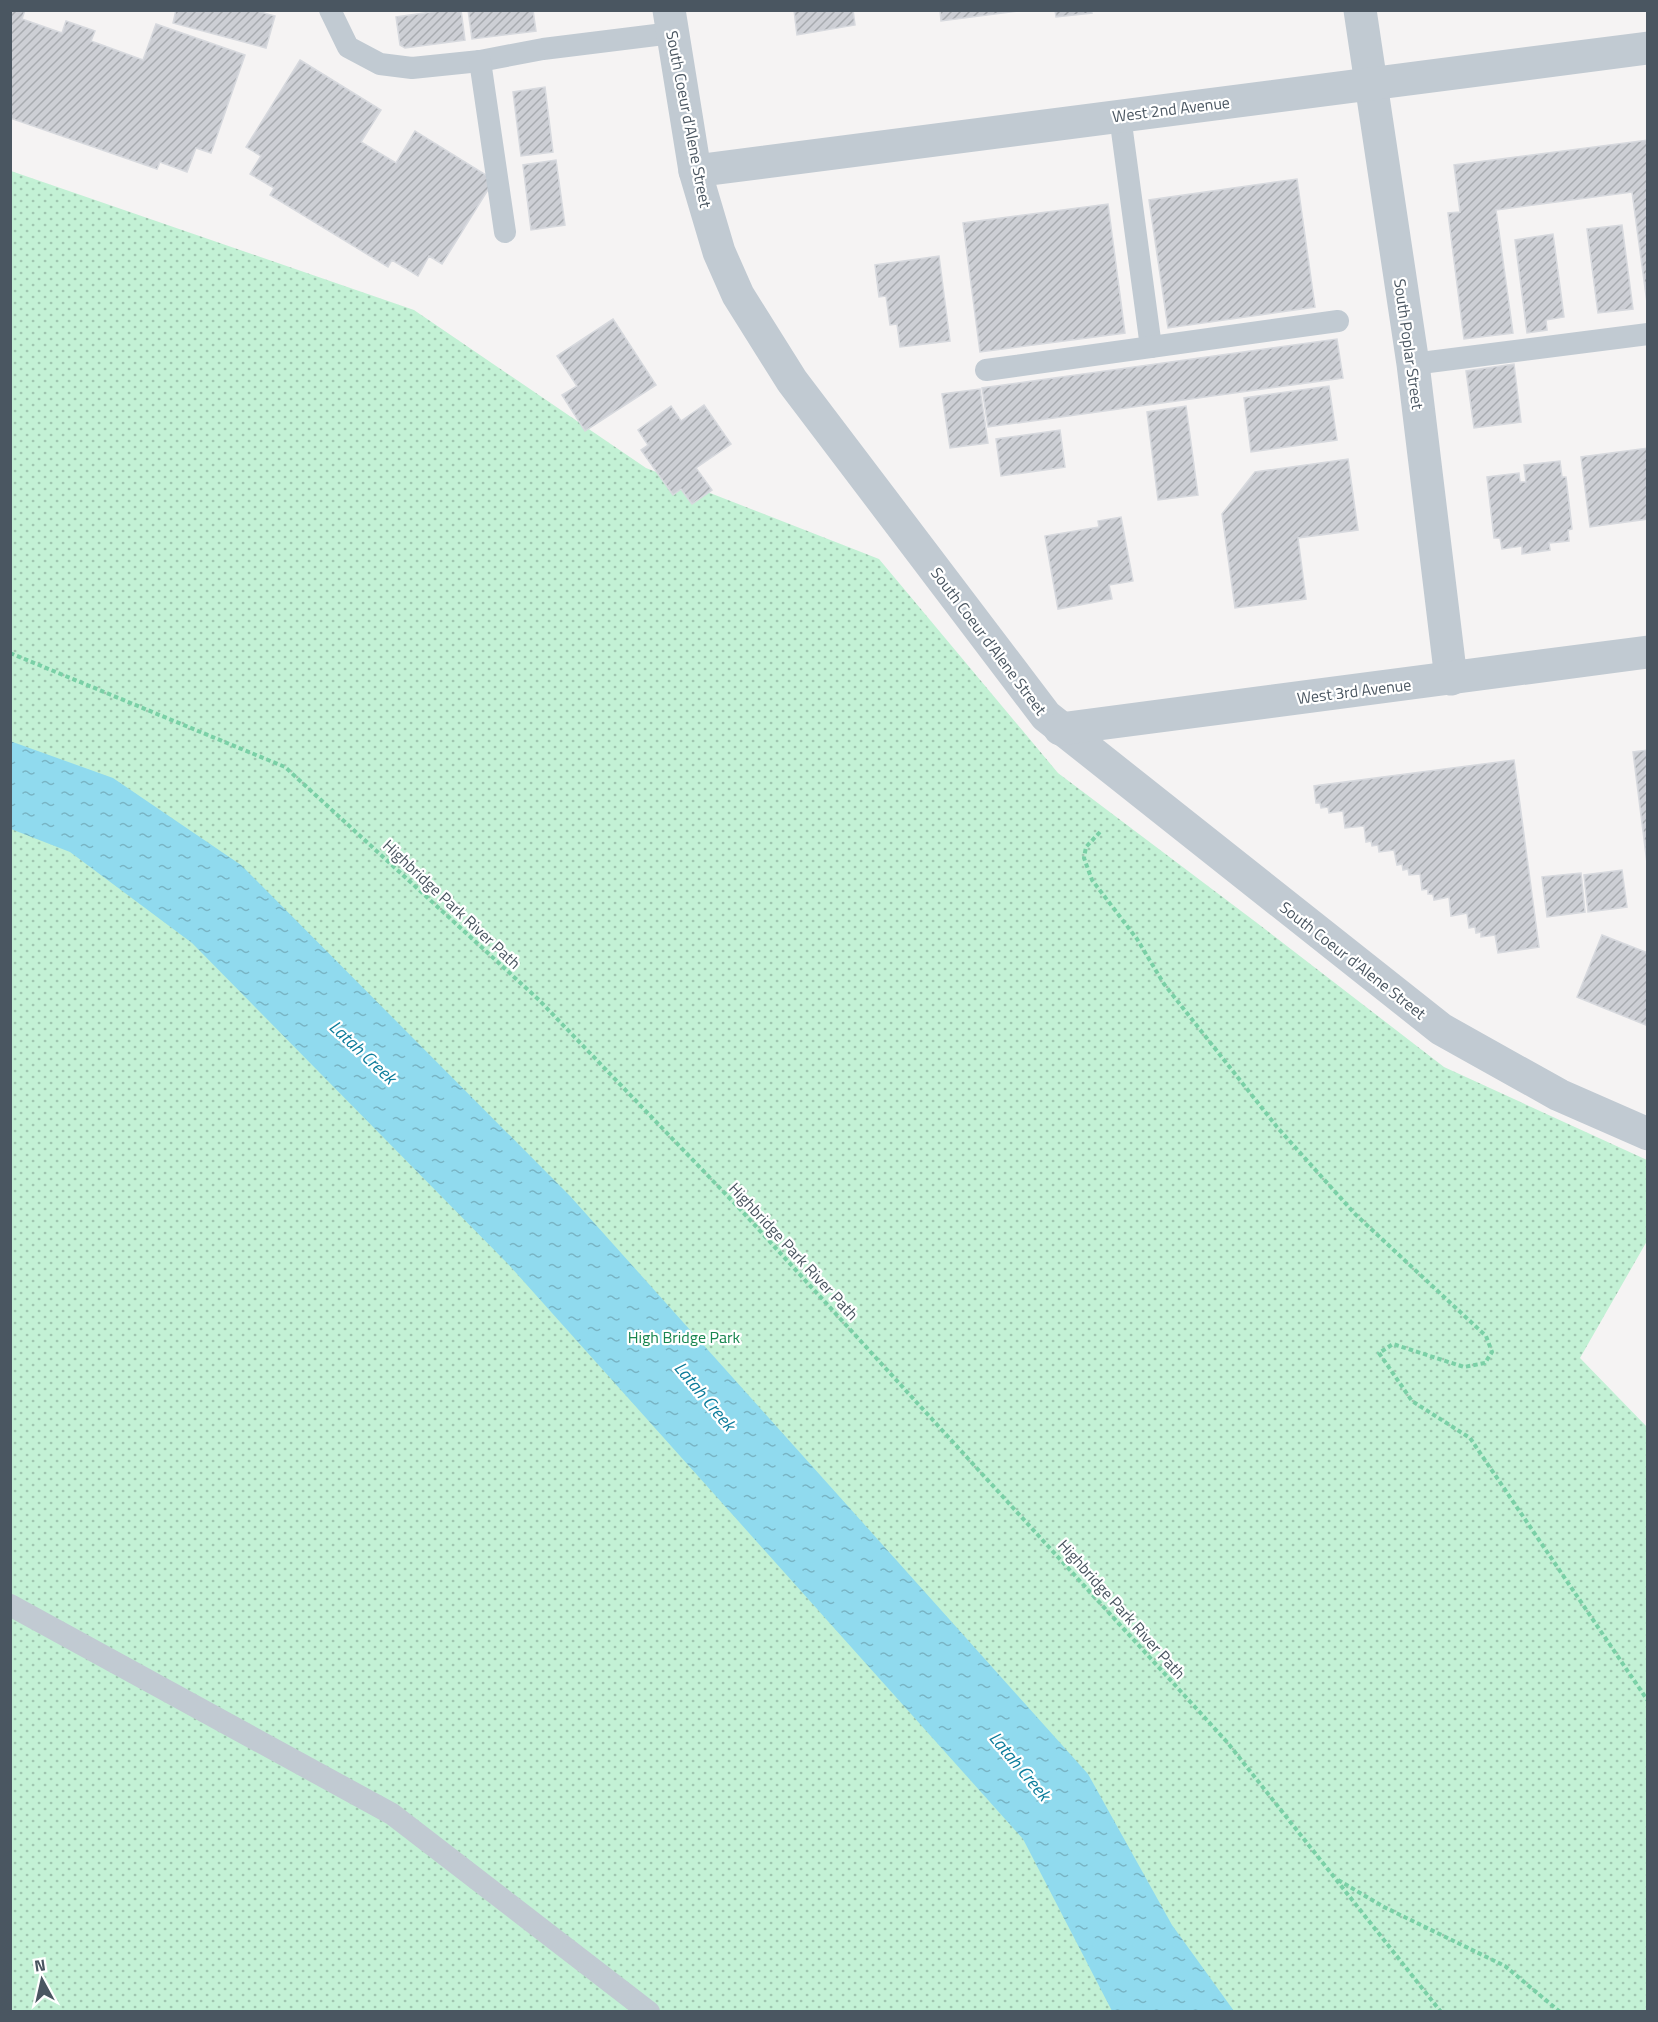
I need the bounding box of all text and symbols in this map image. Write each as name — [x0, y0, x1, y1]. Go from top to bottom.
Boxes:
street label: South Coeur d'Alene Street — [660, 28, 718, 210]
street label: West 2nd Avenue — [1111, 90, 1231, 128]
street label: South Poplar Street — [1388, 277, 1430, 411]
street label: South Coeur d'Alene Street — [925, 562, 1053, 720]
street label: West 3rd Avenue — [1296, 672, 1412, 710]
street label: Highbridge Park River Path — [378, 834, 526, 974]
street label: South Coeur d'Alene Street — [1275, 895, 1432, 1025]
water label: Latah Creek — [323, 1014, 404, 1092]
street label: Highbridge Park River Path — [724, 1177, 864, 1325]
park label: High Bridge Park — [628, 1325, 741, 1349]
water label: Latah Creek — [668, 1355, 743, 1438]
street label: Highbridge Park River Path — [1053, 1534, 1191, 1684]
water label: Latah Creek — [983, 1725, 1058, 1808]
north arrow — [12, 1950, 72, 2010]
text: N — [33, 1952, 47, 1978]

